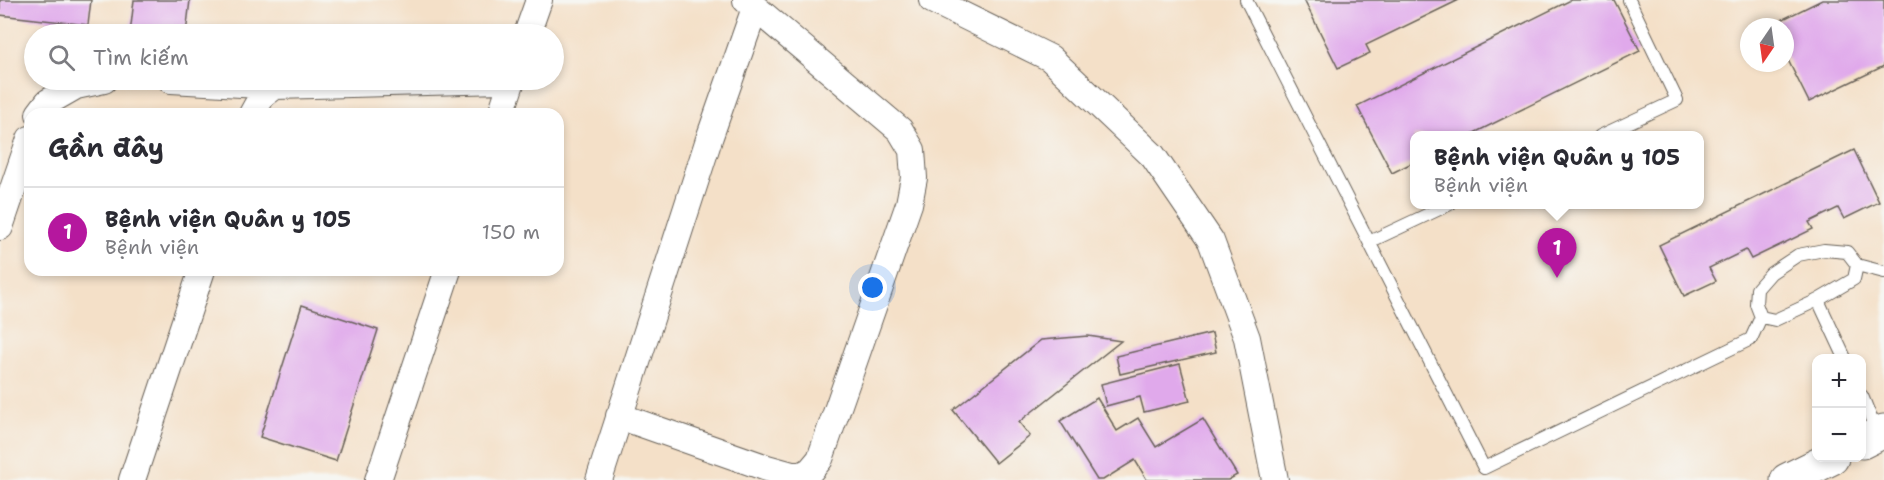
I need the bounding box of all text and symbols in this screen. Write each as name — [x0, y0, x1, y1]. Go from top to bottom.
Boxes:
north arrow — [1740, 18, 1794, 72]
search box — [24, 24, 564, 90]
icon: search — [45, 41, 78, 74]
text: Tìm kiếm — [93, 43, 189, 72]
text: Gần đây — [48, 130, 164, 165]
popup — [1410, 131, 1704, 209]
text: Bệnh viện Quân y 105 — [1434, 143, 1680, 172]
text: Bệnh viện — [1434, 172, 1528, 198]
text: Bệnh viện Quân y 105 — [105, 205, 351, 234]
text: 1 — [63, 219, 72, 245]
text: 150 m — [482, 219, 540, 245]
pin: 1 — [1538, 228, 1576, 278]
text: Bệnh viện — [105, 234, 199, 260]
your location — [858, 273, 887, 302]
map controls — [1812, 354, 1866, 462]
button: + — [1812, 354, 1866, 408]
button: − — [1812, 408, 1866, 462]

